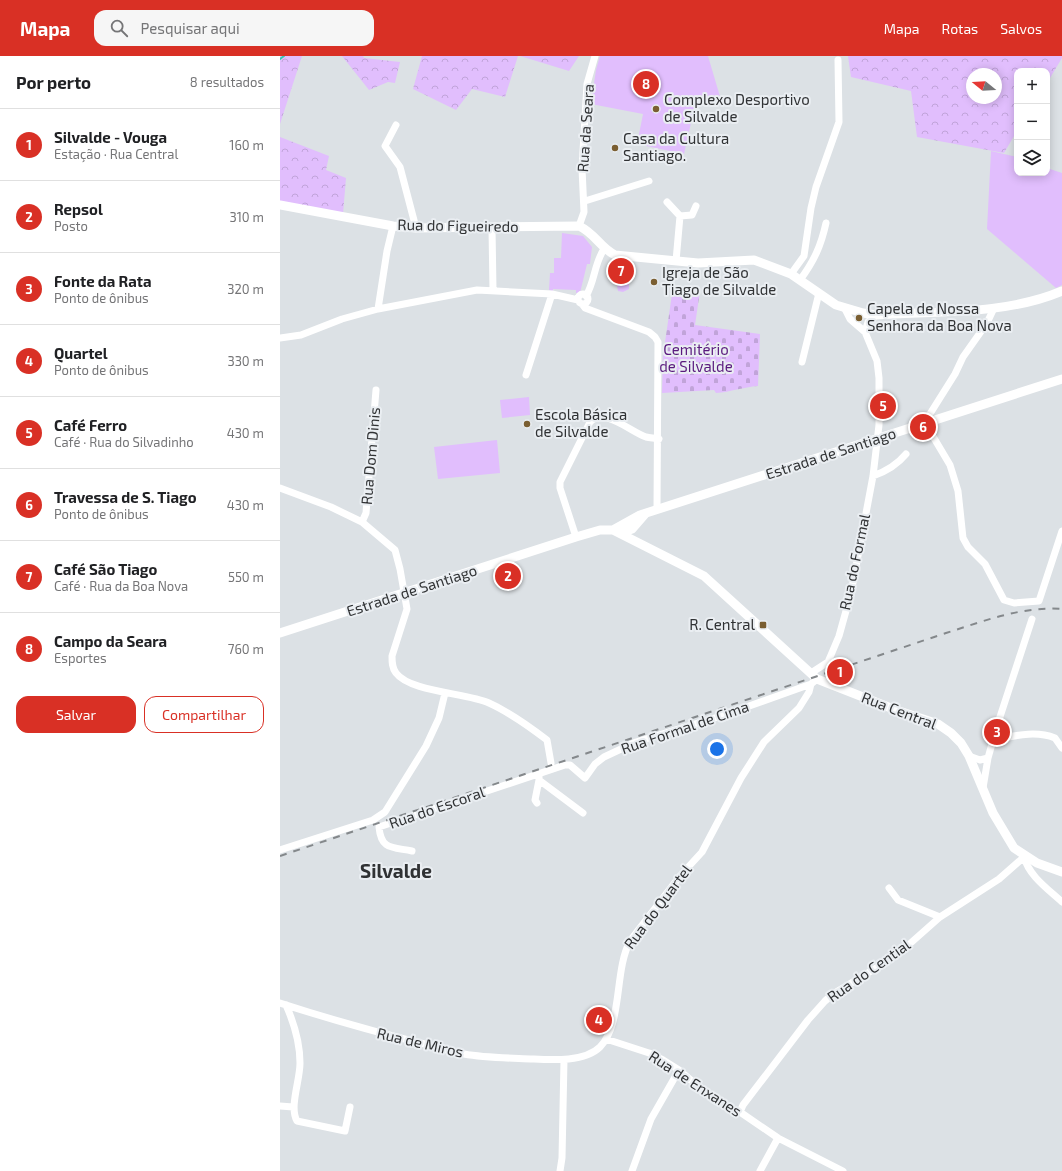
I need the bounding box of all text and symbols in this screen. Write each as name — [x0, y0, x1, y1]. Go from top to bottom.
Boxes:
search box — [94, 10, 374, 46]
text: Mapa — [20, 17, 70, 40]
icon: search — [108, 17, 130, 39]
text: Pesquisar aqui — [140, 19, 240, 37]
text: Mapa — [884, 20, 920, 37]
text: Rotas — [942, 20, 978, 37]
text: Salvos — [1000, 20, 1042, 37]
north arrow — [966, 68, 1002, 104]
map controls — [1014, 68, 1050, 176]
button: + — [1014, 68, 1050, 104]
pin: 8 — [633, 69, 659, 99]
text: Por perto — [16, 72, 91, 92]
text: 8 resultados — [190, 74, 264, 90]
street label: Rua da Seara — [573, 83, 597, 173]
place label: Complexo Desportivo de Silvalde — [664, 90, 810, 125]
marker: Complexo Desportivo de Silvalde — [651, 104, 661, 114]
button: − — [1014, 104, 1050, 140]
text: Silvalde - Vouga — [54, 128, 167, 146]
place label: Casa da Cultura Santiago. — [623, 129, 729, 164]
text: 1 — [26, 137, 32, 153]
text: 160 m — [229, 137, 264, 153]
button: layers — [1014, 140, 1050, 176]
marker: Casa da Cultura Santiago. — [610, 143, 620, 153]
text: Estação · Rua Central — [54, 146, 178, 162]
text: Repsol — [54, 200, 103, 218]
text: 2 — [25, 209, 33, 225]
text: 310 m — [229, 209, 264, 225]
street label: Rua do Figueiredo — [397, 215, 519, 235]
text: Posto — [54, 218, 88, 234]
pin: 7 — [608, 256, 634, 286]
place label: Igreja de São Tiago de Silvalde — [662, 263, 776, 298]
text: Fonte da Rata — [54, 272, 152, 290]
marker: Igreja de São Tiago de Silvalde — [649, 277, 659, 287]
text: 3 — [25, 281, 33, 297]
text: 320 m — [227, 281, 264, 297]
text: Ponto de ônibus — [54, 290, 149, 306]
place label: Capela de Nossa Senhora da Boa Nova — [867, 299, 1012, 334]
marker: Capela de Nossa Senhora da Boa Nova — [854, 313, 864, 323]
park label: Cemitério de Silvalde — [659, 340, 733, 375]
text: Quartel — [54, 344, 108, 362]
text: 4 — [25, 353, 33, 369]
text: 330 m — [227, 353, 264, 369]
text: Ponto de ônibus — [54, 362, 149, 378]
pin: 5 — [870, 391, 896, 421]
place label: Escola Básica de Silvalde — [535, 405, 627, 440]
street label: Rua Dom Dinis — [357, 406, 383, 506]
pin: 6 — [910, 412, 936, 442]
text: Café Ferro — [54, 416, 127, 434]
marker: Escola Básica de Silvalde — [522, 419, 532, 429]
street label: Estrada de Santiago — [763, 423, 898, 483]
text: 5 — [25, 425, 33, 441]
text: 430 m — [227, 425, 264, 441]
text: Café · Rua do Silvadinho — [54, 434, 194, 450]
text: Travessa de S. Tiago — [54, 488, 197, 506]
text: 6 — [25, 497, 33, 513]
text: 430 m — [227, 497, 264, 513]
text: Ponto de ônibus — [54, 506, 149, 522]
street label: Rua do Formal — [835, 511, 873, 612]
text: Café São Tiago — [54, 560, 157, 578]
street label: Estrada de Santiago — [344, 560, 479, 620]
pin: 2 — [495, 561, 521, 591]
text: 7 — [26, 569, 32, 585]
text: 550 m — [228, 569, 264, 585]
text: Café · Rua da Boa Nova — [54, 578, 188, 594]
place label: R. Central — [689, 615, 756, 633]
marker: R. Central — [758, 620, 768, 630]
text: Campo da Seara — [54, 632, 167, 650]
text: 8 — [25, 641, 33, 657]
text: 760 m — [228, 641, 264, 657]
text: Esportes — [54, 650, 107, 666]
pin: 1 — [827, 657, 853, 687]
street label: Rua Central — [859, 687, 940, 733]
button: Salvar — [16, 696, 136, 733]
button: Compartilhar — [144, 696, 264, 733]
street label: Rua Formal de Cima — [618, 697, 751, 757]
pin: 3 — [984, 717, 1010, 747]
your location — [707, 739, 727, 759]
street label: Rua do Escoral — [386, 782, 488, 832]
district label: Silvalde — [360, 859, 432, 882]
street label: Rua do Quartel — [620, 860, 696, 953]
street label: Rua do Cential — [823, 935, 914, 1005]
pin: 4 — [586, 1005, 612, 1035]
street label: Rua de Miros — [375, 1023, 465, 1061]
street label: Rua de Enxanes — [646, 1046, 745, 1120]

